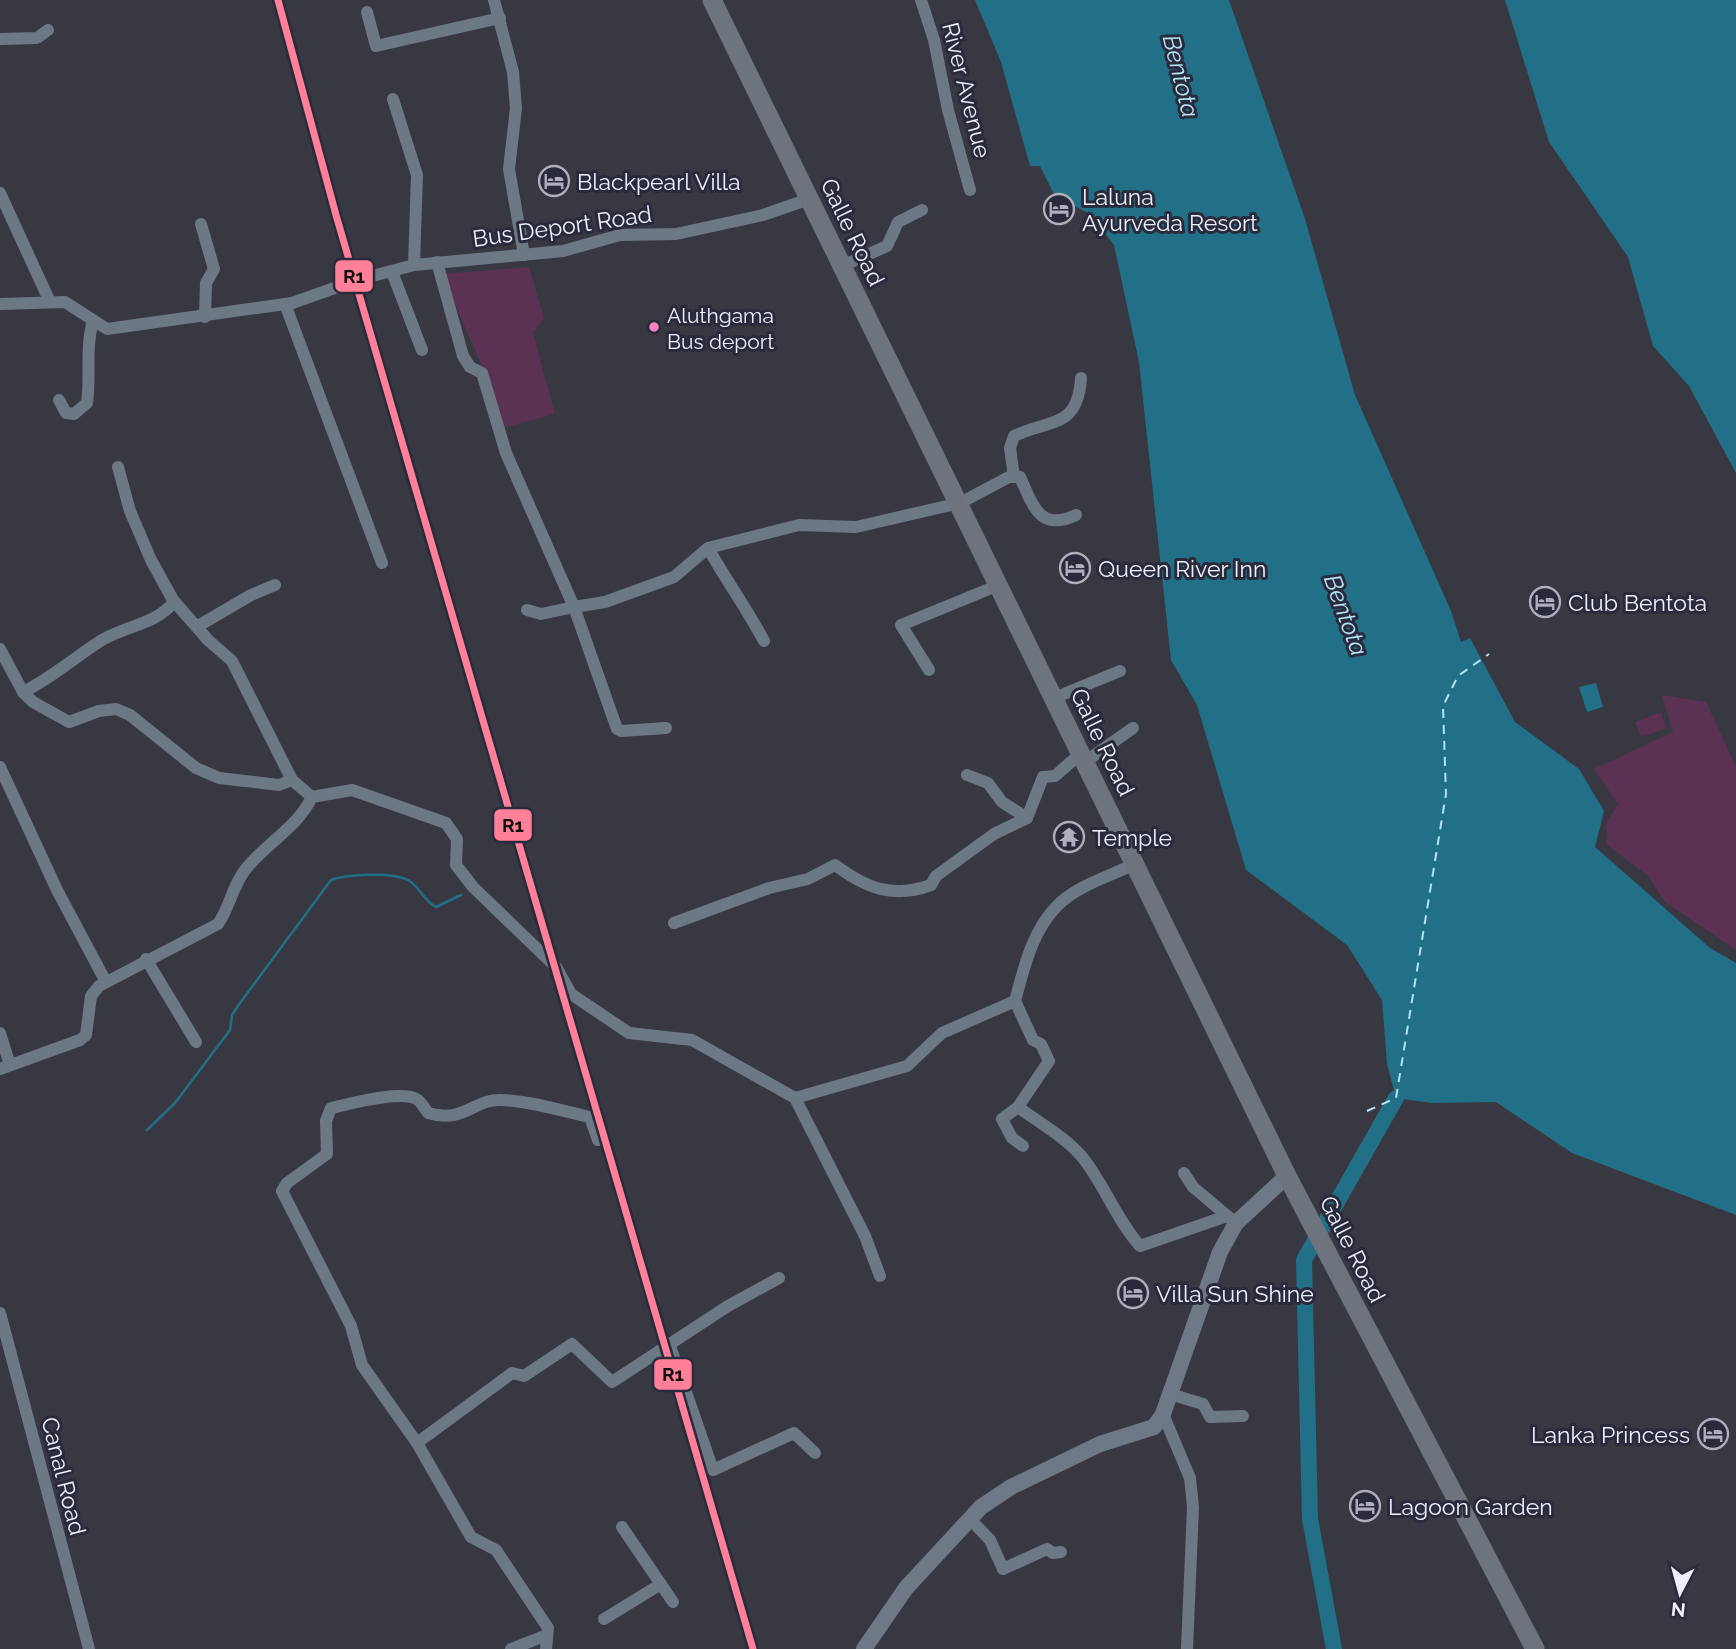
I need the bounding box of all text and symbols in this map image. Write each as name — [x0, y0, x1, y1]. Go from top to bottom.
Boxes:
street label: River Avenue — [937, 19, 997, 161]
water label: Bentota — [1157, 32, 1205, 120]
hotel icon: Blackpearl Villa — [537, 164, 571, 198]
place label: Blackpearl Villa — [577, 168, 741, 195]
street label: Galle Road — [815, 174, 891, 290]
place label: Laluna Ayurveda Resort — [1082, 183, 1258, 236]
hotel icon: Laluna Ayurveda Resort — [1042, 192, 1076, 226]
street label: Bus Deport Road — [471, 200, 653, 252]
line badge: R1 — [334, 259, 374, 293]
text: R1 — [343, 265, 365, 287]
place label: Aluthgama Bus deport — [667, 303, 774, 354]
marker: Aluthgama Bus deport — [647, 320, 661, 334]
hotel icon: Queen River Inn — [1058, 551, 1092, 585]
place label: Queen River Inn — [1098, 555, 1266, 582]
water label: Bentota — [1318, 570, 1374, 660]
hotel icon: Club Bentota — [1528, 585, 1562, 619]
place label: Club Bentota — [1568, 589, 1707, 616]
street label: Galle Road — [1065, 684, 1141, 800]
line badge: R1 — [493, 808, 533, 842]
text: R1 — [502, 814, 524, 836]
temple icon: Temple — [1052, 820, 1086, 854]
place label: Temple — [1092, 824, 1172, 851]
street label: Galle Road — [1315, 1191, 1391, 1307]
hotel icon: Villa Sun Shine — [1116, 1276, 1150, 1310]
place label: Villa Sun Shine — [1156, 1280, 1314, 1307]
line badge: R1 — [653, 1358, 693, 1391]
text: R1 — [662, 1363, 684, 1385]
street label: Canal Road — [36, 1414, 92, 1538]
hotel icon: Lanka Princess — [1696, 1417, 1730, 1451]
place label: Lanka Princess — [1531, 1421, 1690, 1448]
hotel icon: Lagoon Garden — [1348, 1489, 1382, 1523]
place label: Lagoon Garden — [1388, 1493, 1553, 1520]
north arrow — [1645, 1558, 1715, 1628]
text: N — [1670, 1598, 1687, 1622]

